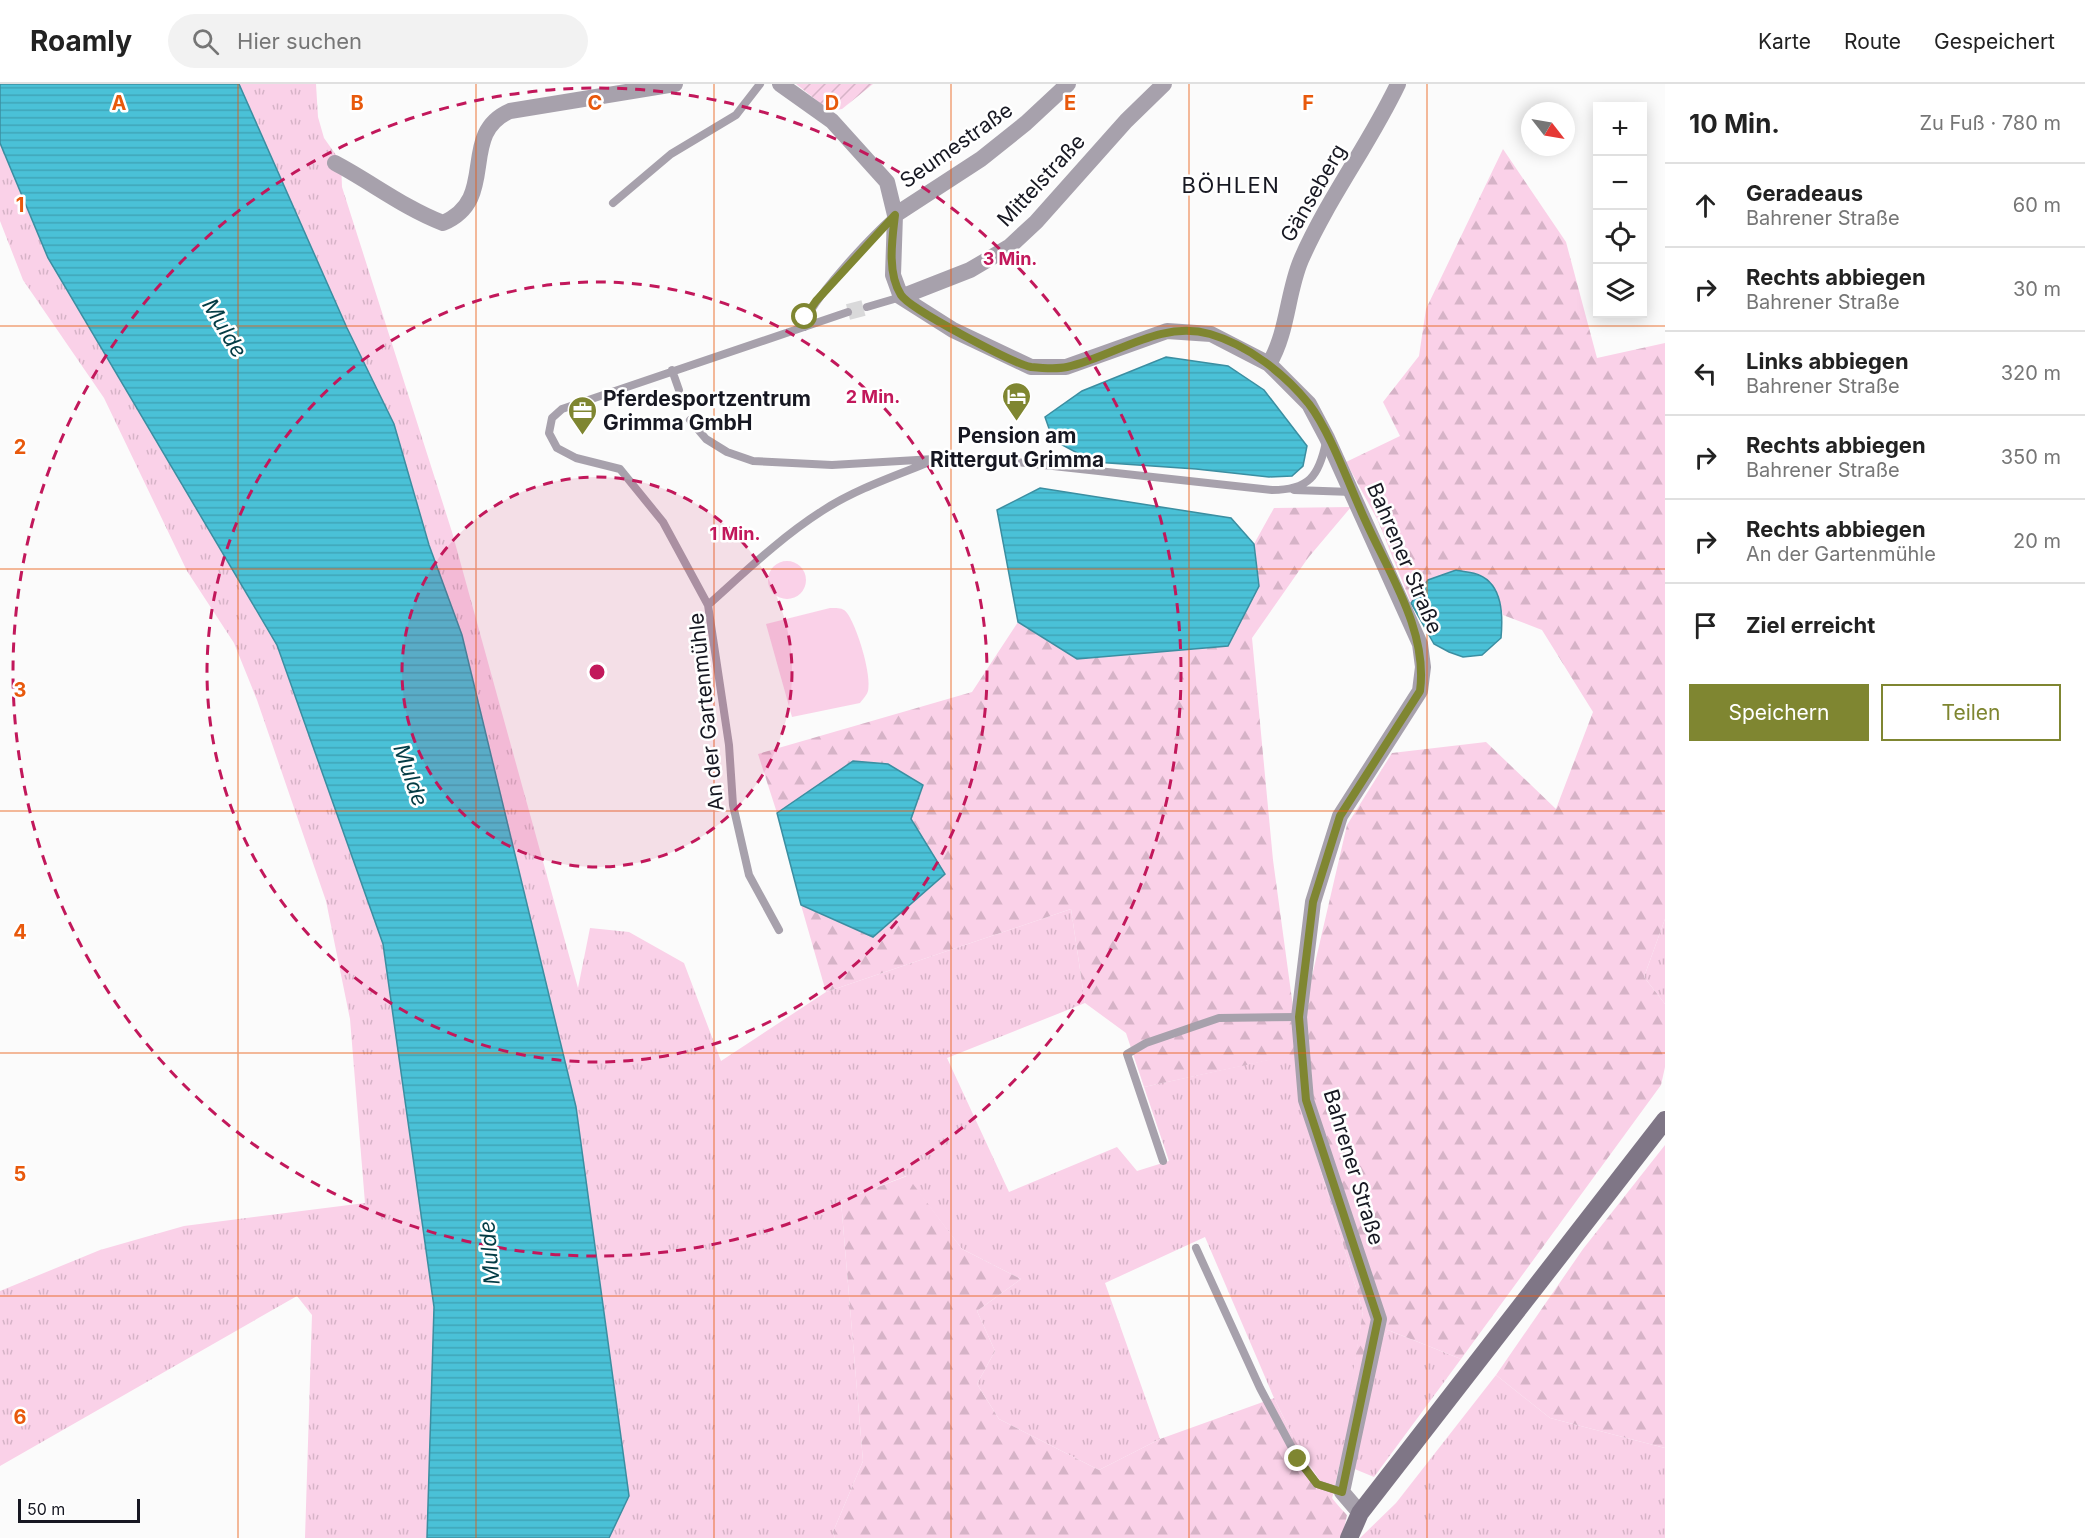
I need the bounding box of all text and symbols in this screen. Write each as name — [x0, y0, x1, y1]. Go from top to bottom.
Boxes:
search box — [168, 14, 588, 68]
text: Roamly — [30, 24, 132, 58]
icon: search — [189, 25, 222, 58]
text: Hier suchen — [237, 28, 362, 54]
text: Karte — [1758, 29, 1811, 54]
text: Route — [1844, 29, 1901, 54]
text: Gespeichert — [1934, 29, 2055, 54]
text: A — [112, 91, 127, 115]
text: B — [350, 91, 364, 115]
text: C — [588, 91, 602, 115]
text: D — [825, 91, 839, 115]
text: E — [1064, 91, 1076, 115]
text: F — [1302, 91, 1314, 115]
street label: Seumestraße — [895, 97, 1017, 193]
north arrow — [1521, 102, 1575, 156]
map controls — [1593, 102, 1647, 318]
button: + — [1593, 102, 1647, 156]
text: 10 Min. — [1689, 108, 1780, 139]
text: Zu Fuß · 780 m — [1920, 111, 2061, 135]
street label: Mittelstraße — [992, 129, 1090, 231]
street label: Gänseberg — [1275, 140, 1351, 246]
button: − — [1593, 156, 1647, 210]
district label: BÖHLEN — [1182, 172, 1280, 198]
text: Geradeaus — [1746, 180, 1863, 206]
icon: ahead — [1689, 189, 1722, 222]
text: 1 — [16, 193, 24, 217]
text: 60 m — [2013, 193, 2061, 217]
text: Bahrener Straße — [1746, 206, 1900, 230]
button: locate — [1593, 210, 1647, 264]
text: 3 Min. — [983, 248, 1037, 269]
button: layers — [1593, 264, 1647, 318]
text: Rechts abbiegen — [1746, 264, 1926, 290]
icon: right — [1689, 273, 1722, 306]
text: 30 m — [2013, 277, 2061, 301]
text: Bahrener Straße — [1746, 290, 1900, 314]
water label: Mulde — [197, 294, 253, 362]
route start — [791, 303, 817, 329]
text: Links abbiegen — [1746, 348, 1909, 374]
icon: left — [1689, 357, 1722, 390]
text: 320 m — [2001, 361, 2061, 385]
text: Bahrener Straße — [1746, 374, 1900, 398]
hotel icon: Pension am Rittergut Grimma — [1001, 380, 1033, 422]
place label: Pferdesportzentrum Grimma GmbH — [603, 386, 811, 435]
text: 2 Min. — [846, 386, 900, 407]
office icon: Pferdesportzentrum Grimma GmbH — [566, 394, 598, 436]
place label: Pension am Rittergut Grimma — [930, 423, 1104, 472]
text: Rechts abbiegen — [1746, 432, 1926, 458]
text: 2 — [14, 435, 26, 459]
icon: right — [1689, 441, 1722, 474]
text: 350 m — [2001, 445, 2061, 469]
text: Bahrener Straße — [1746, 458, 1900, 482]
street label: Bahrener Straße — [1362, 479, 1448, 637]
text: Rechts abbiegen — [1746, 516, 1926, 542]
text: 1 Min. — [710, 523, 760, 544]
icon: right — [1689, 525, 1722, 558]
text: 20 m — [2013, 529, 2061, 553]
text: An der Gartenmühle — [1746, 542, 1936, 566]
icon: arrive — [1689, 609, 1722, 642]
street label: An der Gartenmühle — [683, 612, 729, 812]
text: Ziel erreicht — [1746, 612, 1875, 638]
centre of rings — [587, 662, 607, 682]
text: 3 — [14, 678, 26, 702]
button: Speichern — [1689, 684, 1869, 741]
button: Teilen — [1881, 684, 2061, 741]
water label: Mulde — [388, 740, 434, 810]
text: 4 — [13, 920, 27, 944]
street label: Bahrener Straße — [1318, 1086, 1390, 1248]
text: 5 — [14, 1162, 26, 1186]
water label: Mulde — [473, 1220, 505, 1286]
text: 6 — [14, 1405, 27, 1429]
route end — [1284, 1445, 1310, 1471]
scale bar — [18, 1496, 140, 1524]
text: 50 m — [27, 1499, 65, 1519]

